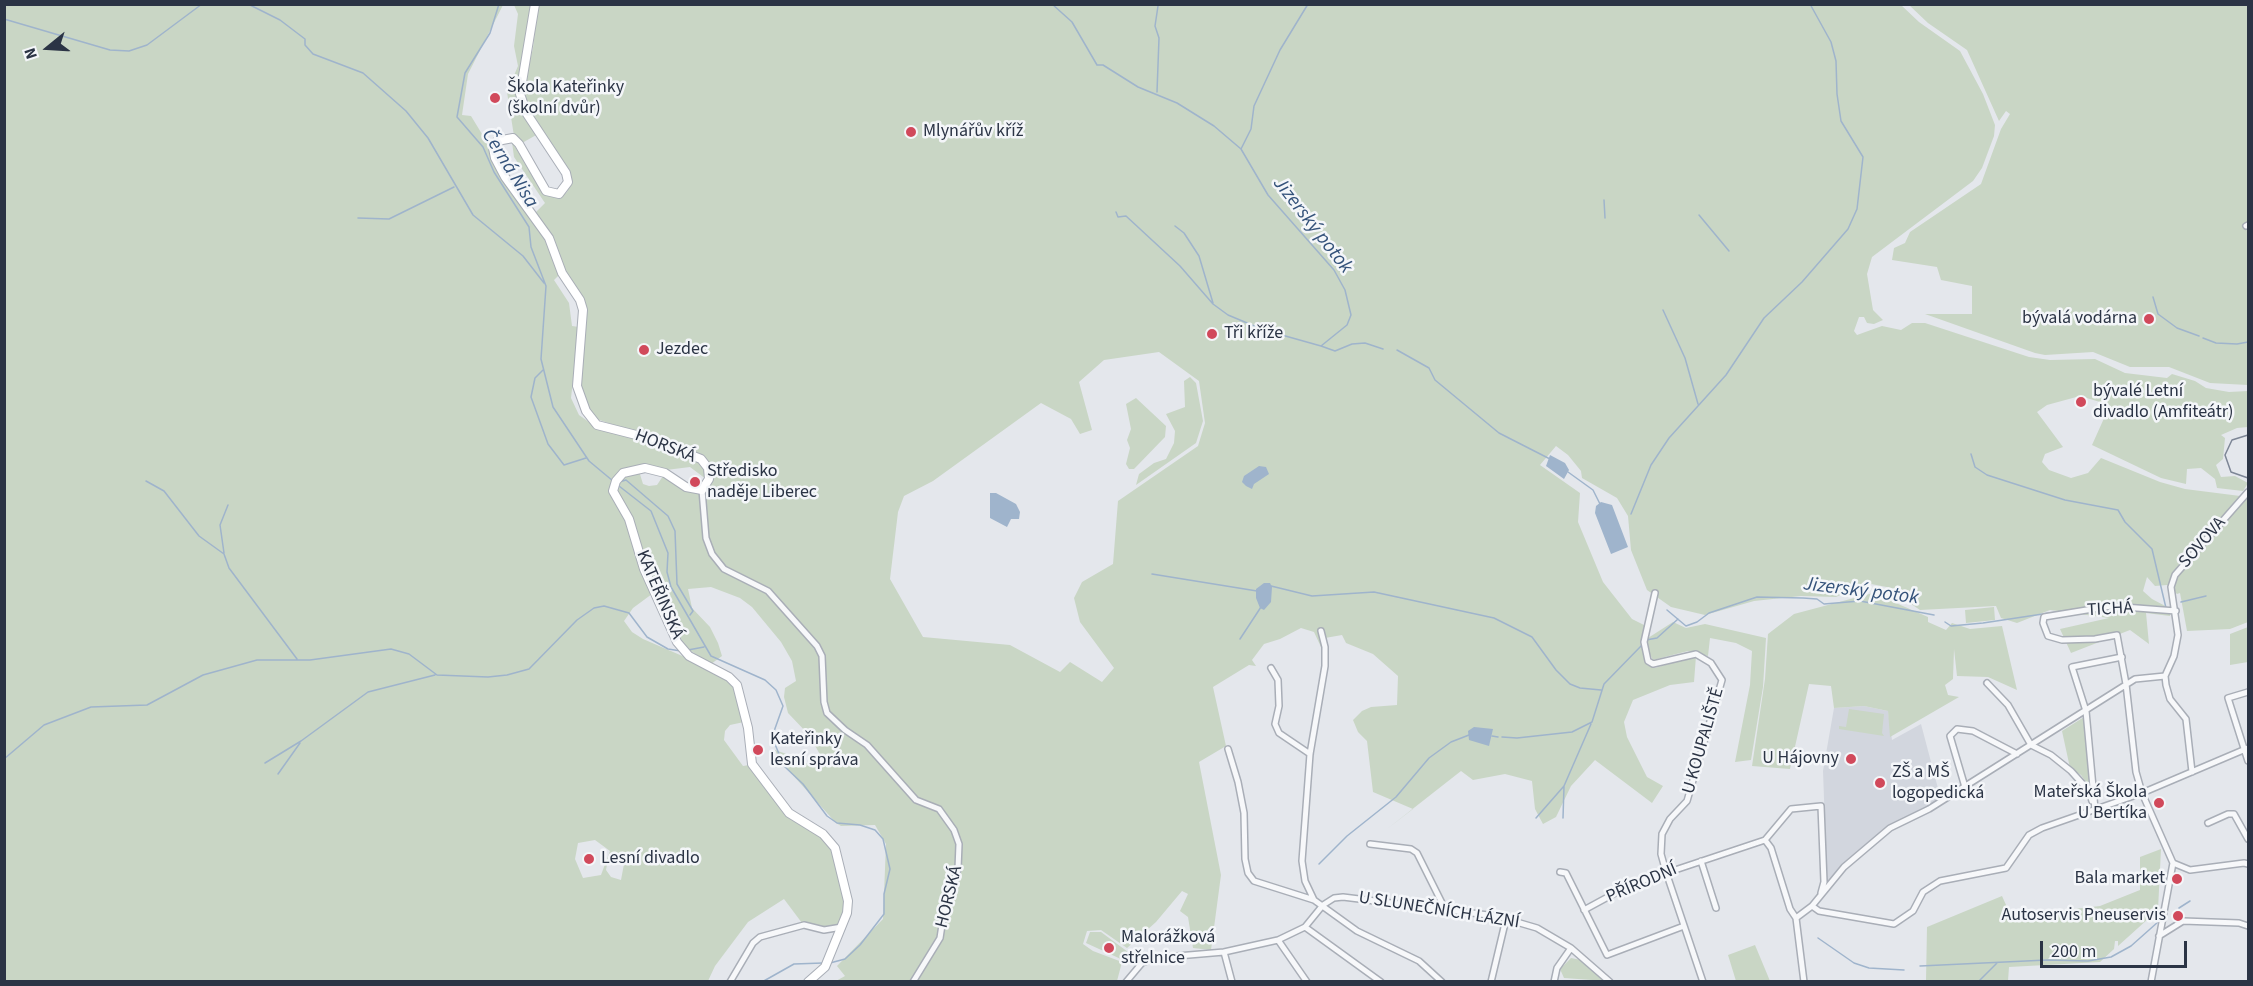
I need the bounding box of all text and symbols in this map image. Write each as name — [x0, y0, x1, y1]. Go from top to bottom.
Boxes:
north arrow — [18, 18, 78, 78]
text: N — [19, 45, 43, 62]
place label: Škola Kateřinky (školní dvůr) — [507, 77, 624, 119]
marker: Škola Kateřinky (školní dvůr) — [488, 91, 502, 105]
place label: Mlynářův kříž — [923, 121, 1023, 143]
water label: Černá Nisa — [475, 125, 543, 213]
marker: Mlynářův kříž — [904, 125, 918, 139]
water label: Jizerský potok — [1267, 173, 1357, 279]
place label: bývalá vodárna — [2022, 308, 2137, 330]
marker: bývalá vodárna — [2142, 312, 2156, 326]
place label: Tři kříže — [1224, 323, 1283, 345]
marker: Tři kříže — [1205, 327, 1219, 341]
place label: Jezdec — [656, 339, 708, 361]
marker: Jezdec — [637, 343, 651, 357]
place label: bývalé Letní divadlo (Amfiteátr) — [2093, 381, 2233, 424]
marker: bývalé Letní divadlo (Amfiteátr) — [2074, 395, 2088, 409]
street label: HORSKÁ — [632, 426, 698, 468]
place label: Středisko naděje Liberec — [707, 461, 817, 504]
marker: Středisko naděje Liberec — [688, 475, 702, 489]
street label: SOVOVA — [2175, 513, 2231, 573]
street label: KATEŘINSKÁ — [631, 547, 687, 643]
water label: Jizerský potok — [1802, 573, 1920, 611]
street label: TICHÁ — [2086, 598, 2134, 622]
street label: U KOUPALIŠTĚ — [1678, 685, 1730, 797]
place label: Kateřinky lesní správa — [770, 729, 858, 771]
marker: Kateřinky lesní správa — [751, 743, 765, 757]
place label: U Hájovny — [1762, 748, 1839, 770]
marker: U Hájovny — [1844, 752, 1858, 766]
place label: ZŠ a MŠ logopedická — [1892, 762, 1984, 804]
marker: ZŠ a MŠ logopedická — [1873, 776, 1887, 790]
place label: Mateřská Škola U Bertíka — [2034, 782, 2147, 824]
marker: Mateřská Škola U Bertíka — [2152, 796, 2166, 810]
place label: Lesní divadlo — [601, 848, 700, 870]
marker: Lesní divadlo — [582, 852, 596, 866]
street label: PŘÍRODNÍ — [1603, 859, 1681, 909]
street label: HORSKÁ — [932, 864, 968, 930]
place label: Bala market — [2074, 868, 2165, 890]
marker: Bala market — [2170, 872, 2184, 886]
street label: U SLUNEČNÍCH LÁZNÍ — [1357, 888, 1521, 934]
place label: Autoservis Pneuservis — [2002, 905, 2166, 927]
marker: Autoservis Pneuservis — [2171, 909, 2185, 923]
place label: Malorážková střelnice — [1121, 927, 1215, 970]
scale bar — [2043, 929, 2190, 967]
text: 200 m — [2051, 939, 2096, 964]
marker: Malorážková střelnice — [1102, 941, 1116, 955]

